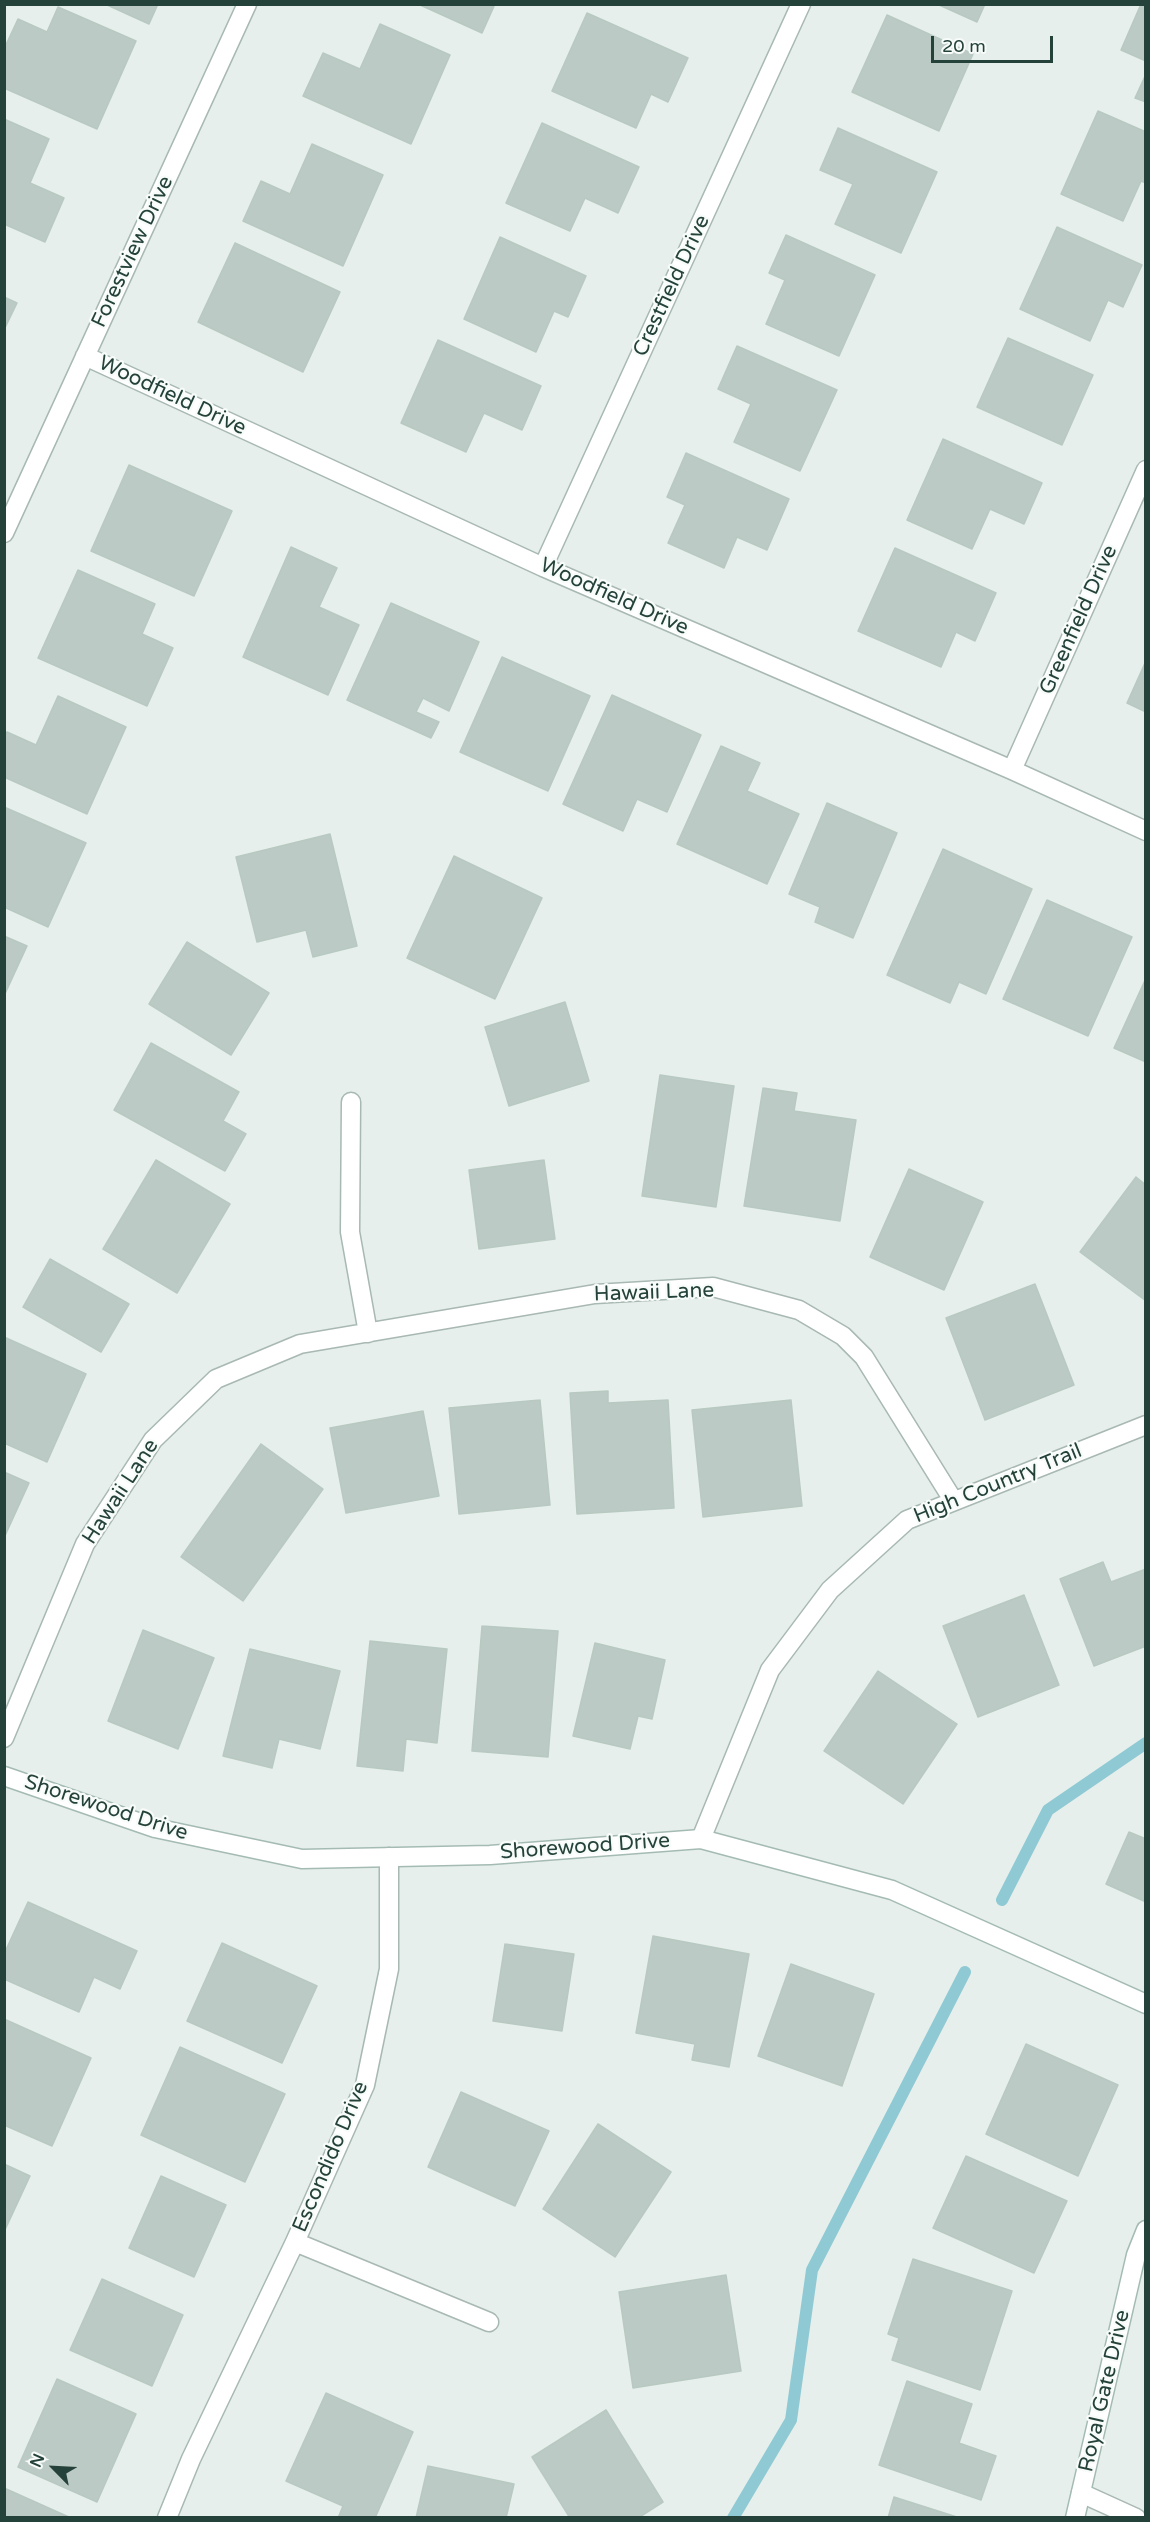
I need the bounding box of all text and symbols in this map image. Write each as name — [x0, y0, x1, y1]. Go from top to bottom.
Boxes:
scale bar — [934, 24, 1056, 62]
text: 20 m — [942, 35, 986, 57]
street label: Forestview Drive — [87, 172, 179, 332]
street label: Crestfield Drive — [628, 211, 716, 361]
street label: Woodfield Drive — [94, 351, 250, 441]
street label: Greenfield Drive — [1035, 541, 1123, 699]
street label: Woodfield Drive — [536, 553, 692, 641]
street label: Hawaii Lane — [593, 1278, 715, 1308]
street label: Hawaii Lane — [78, 1435, 164, 1549]
street label: High Country Trail — [910, 1439, 1086, 1529]
street label: Shorewood Drive — [21, 1770, 191, 1846]
street label: Shorewood Drive — [499, 1828, 671, 1866]
street label: Escondido Drive — [288, 2078, 374, 2236]
street label: Royal Gate Drive — [1074, 2307, 1136, 2475]
north arrow — [24, 2438, 84, 2498]
text: N — [26, 2451, 49, 2471]

